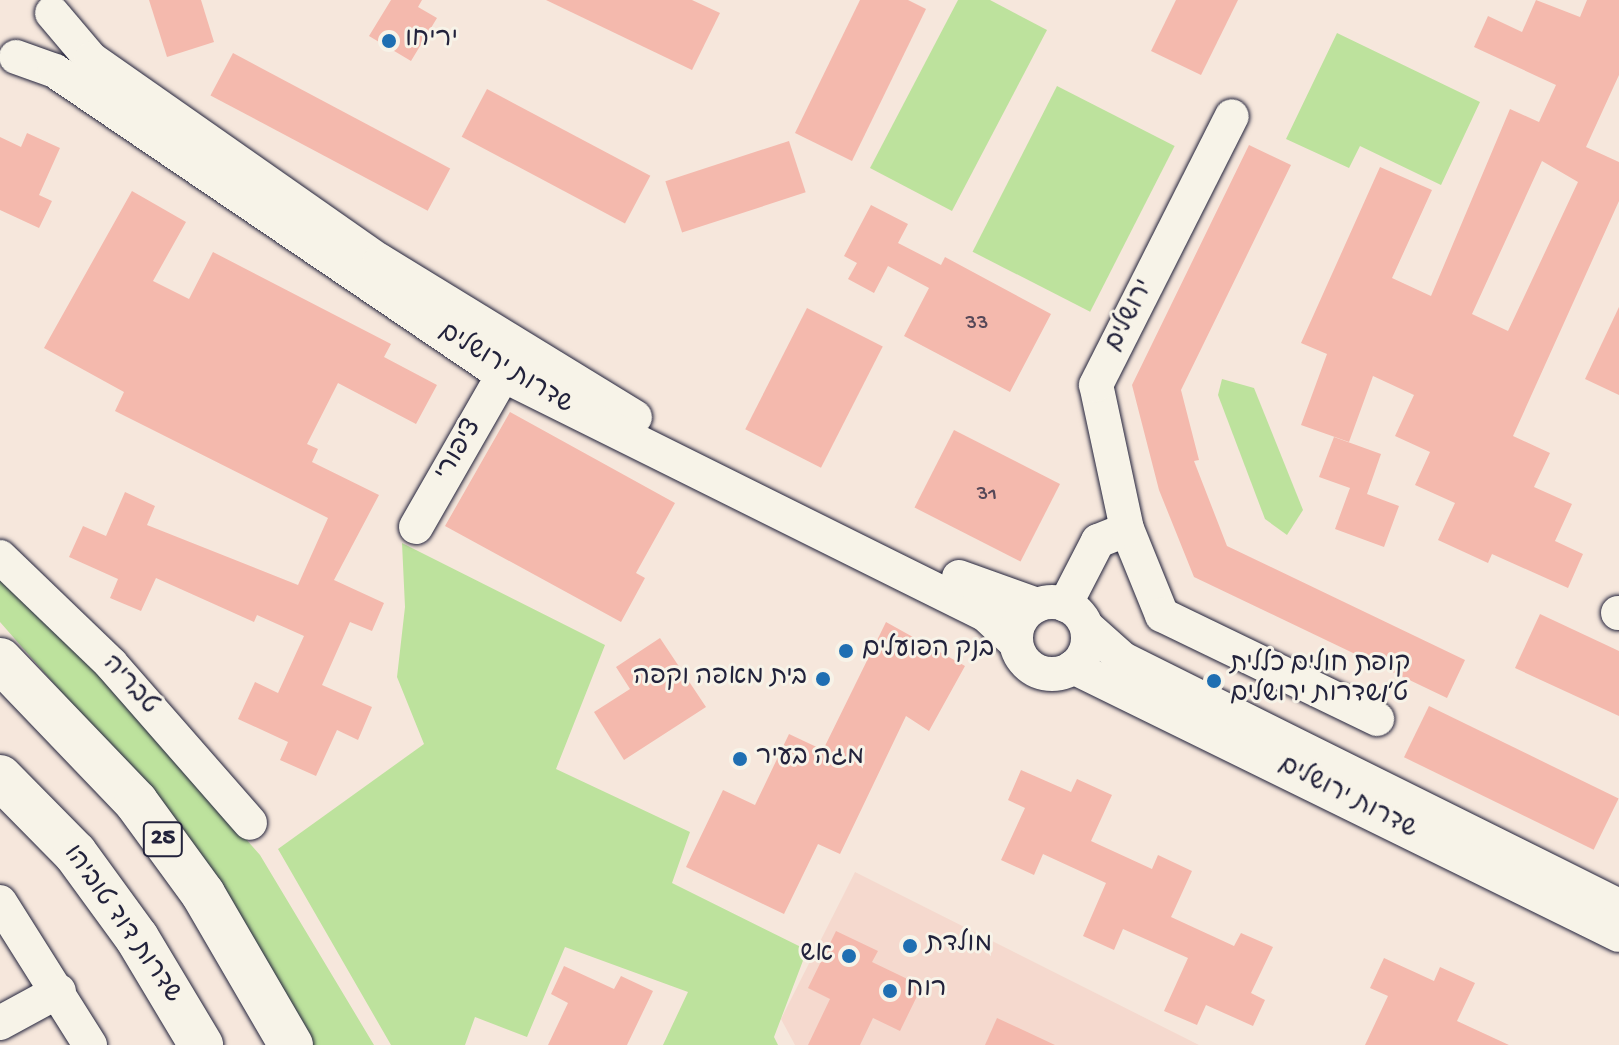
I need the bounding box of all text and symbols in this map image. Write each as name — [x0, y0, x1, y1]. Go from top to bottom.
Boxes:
place label: יריחו — [405, 25, 458, 57]
marker: יריחו — [380, 32, 398, 50]
street label: ירושלים — [1100, 275, 1162, 357]
house number: 33 — [966, 312, 988, 338]
street label: שדרות ירושלים — [432, 318, 578, 422]
street label: ציפורי — [430, 415, 490, 487]
house number: 31 — [977, 483, 997, 509]
place label: בנק הפועלים — [862, 635, 994, 667]
marker: בנק הפועלים — [837, 642, 855, 660]
street label: טבריה — [94, 650, 164, 722]
place label: קופת חולים כללית ט׳/שדרות ירושלים — [1230, 650, 1411, 712]
place label: בית מאפה וקפה — [633, 663, 807, 695]
marker: בית מאפה וקפה — [814, 670, 832, 688]
marker: קופת חולים כללית ט׳/שדרות ירושלים — [1205, 672, 1223, 690]
place label: מגה בעיר — [756, 743, 864, 775]
marker: מגה בעיר — [731, 750, 749, 768]
street label: שדרות ירושלים — [1272, 751, 1422, 847]
road number: 25 — [141, 819, 185, 859]
street label: שדרות דוד טוביהו — [55, 840, 187, 1010]
place label: מולדת — [926, 930, 992, 962]
marker: מולדת — [901, 937, 919, 955]
place label: אש — [800, 940, 833, 972]
marker: אש — [840, 947, 858, 965]
place label: רוח — [906, 975, 947, 1007]
marker: רוח — [881, 982, 899, 1000]

